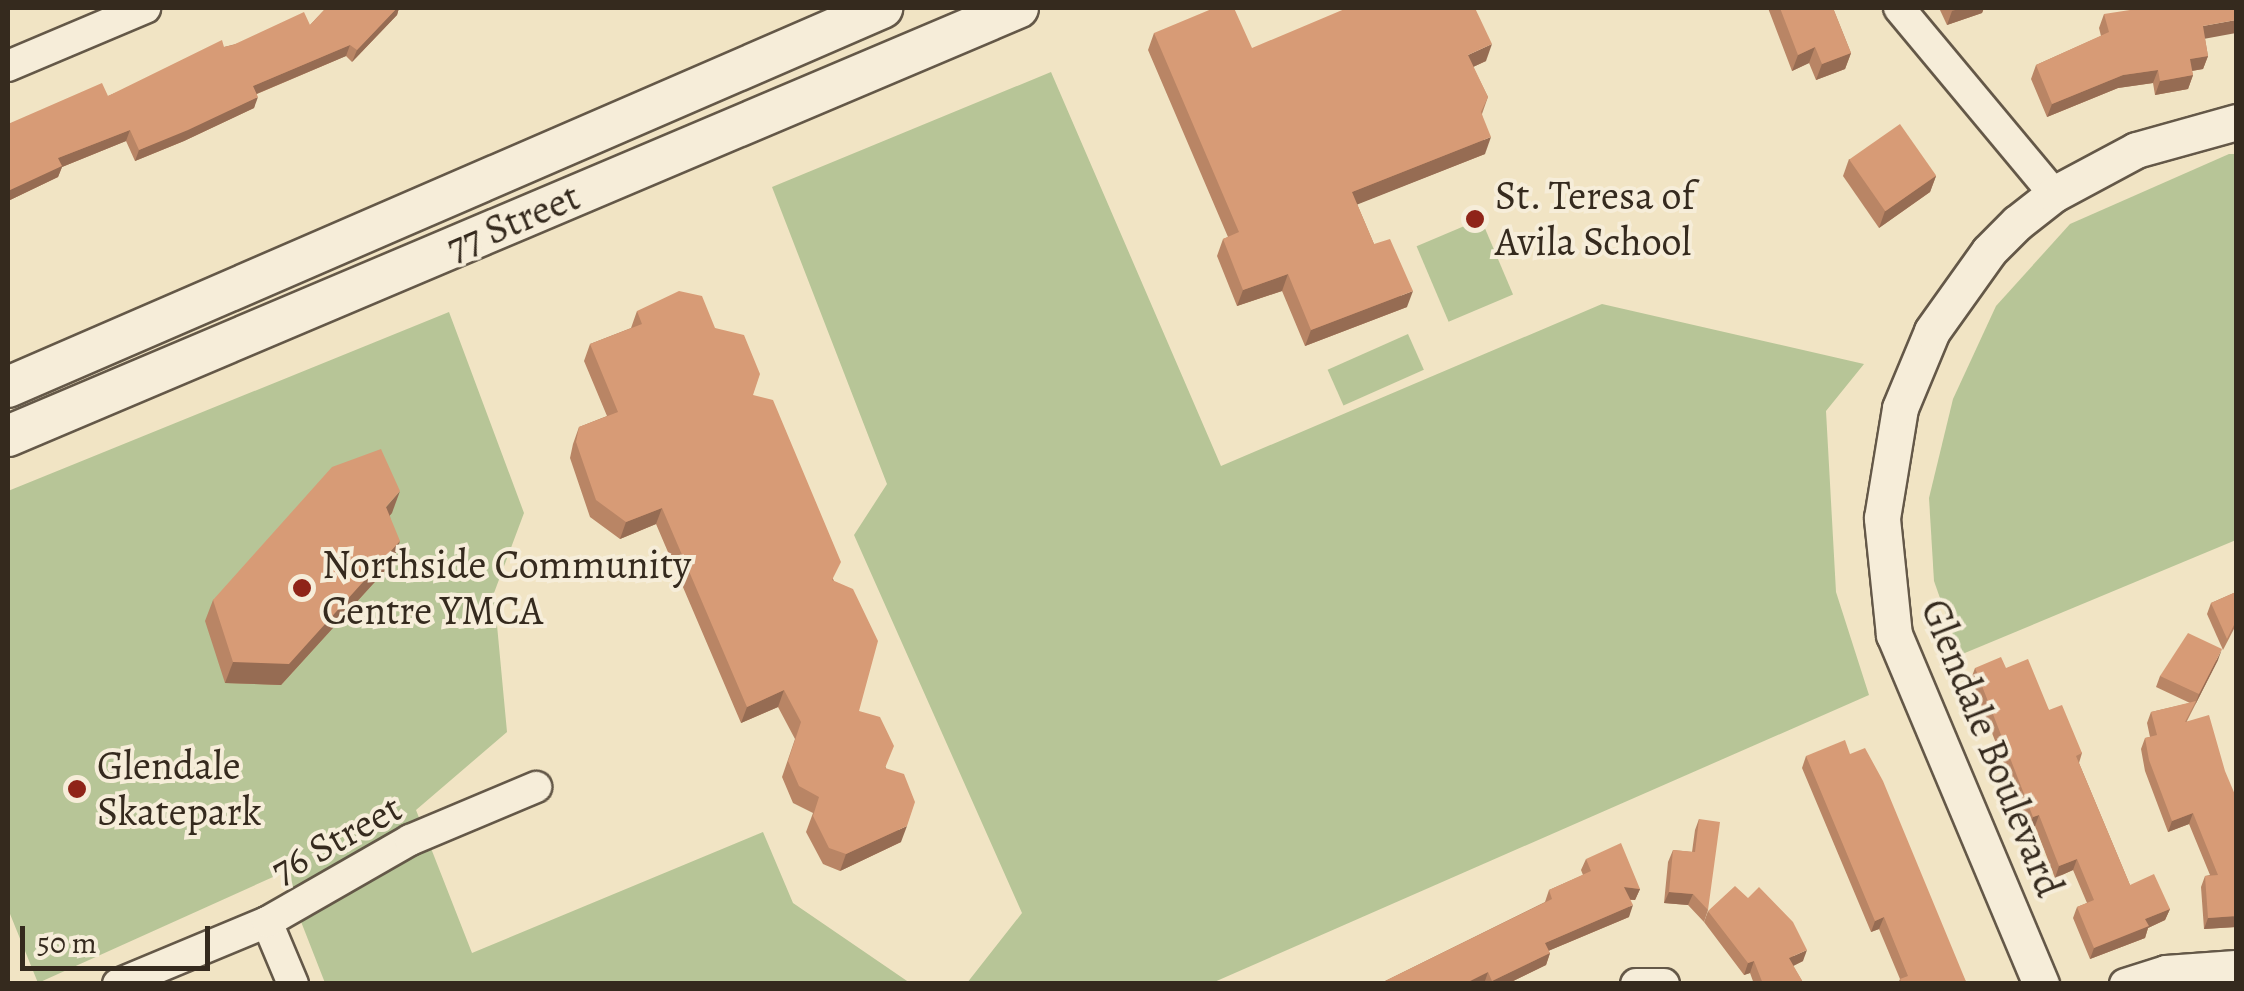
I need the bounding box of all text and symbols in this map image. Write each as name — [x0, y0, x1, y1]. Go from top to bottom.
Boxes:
place label: St. Teresa of Avila School — [1495, 172, 1695, 266]
street label: 77 Street — [439, 173, 587, 271]
marker: St. Teresa of Avila School — [1464, 208, 1486, 230]
place label: Northside Community Centre YMCA — [322, 541, 691, 635]
marker: Northside Community Centre YMCA — [291, 577, 313, 599]
street label: Glendale Boulevard — [1910, 592, 2074, 904]
place label: Glendale Skatepark — [97, 742, 262, 836]
marker: Glendale Skatepark — [66, 778, 88, 800]
street label: 76 Street — [262, 784, 410, 894]
scale bar — [25, 906, 215, 968]
text: 50 m — [37, 923, 97, 963]

